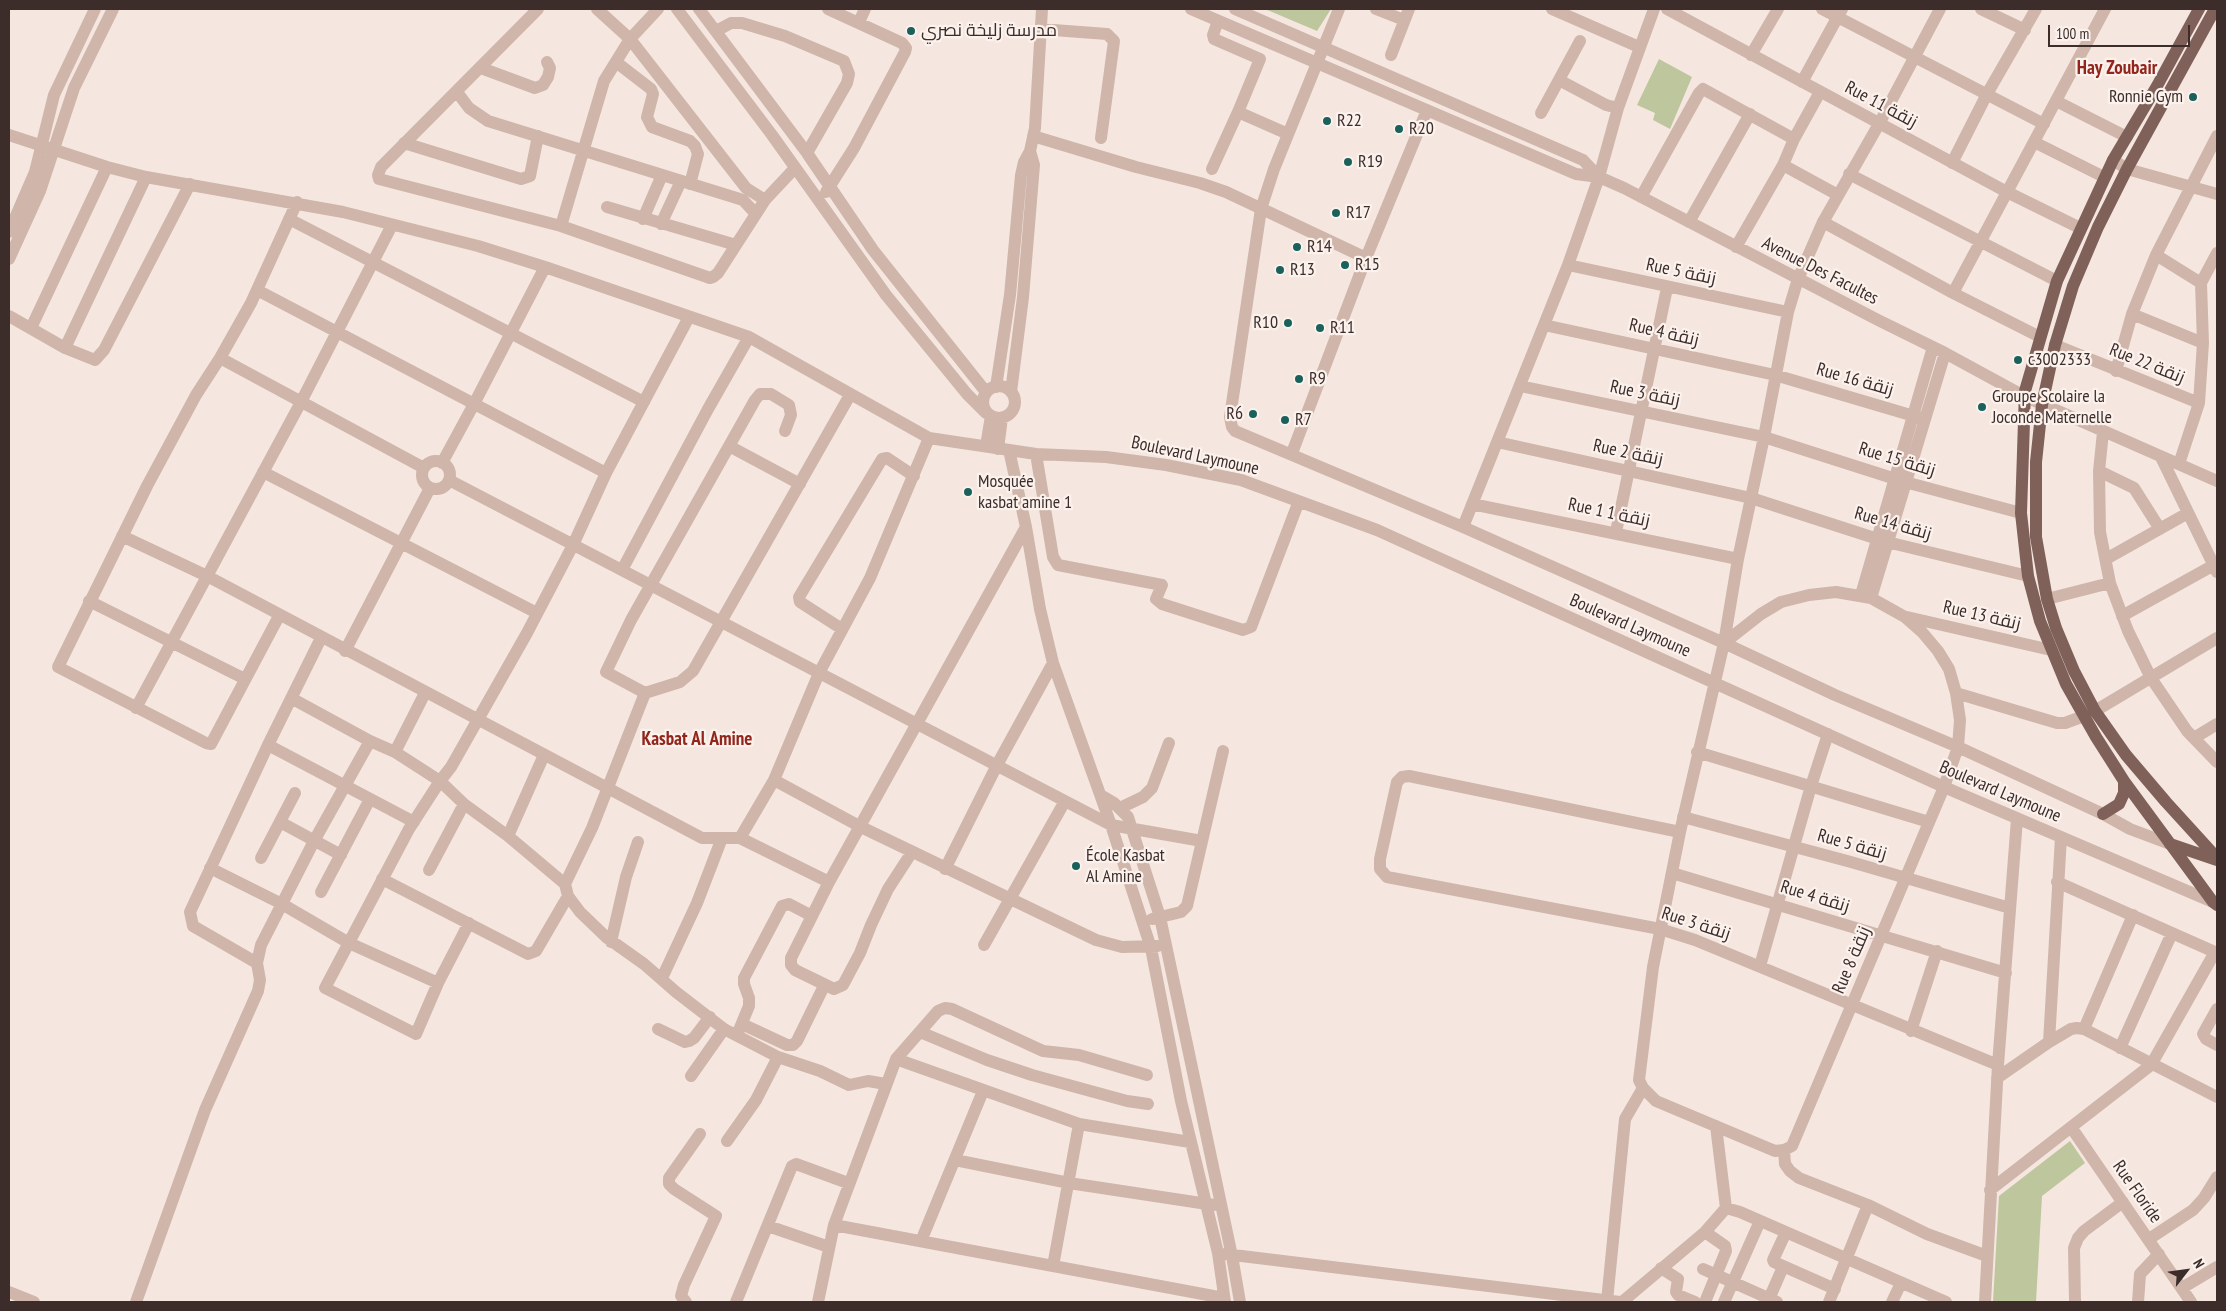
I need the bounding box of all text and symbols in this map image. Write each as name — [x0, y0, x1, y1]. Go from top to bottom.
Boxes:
scale bar — [2051, 15, 2194, 47]
place label: مدرسة زليخة نصري — [921, 20, 1057, 42]
text: 100 m — [2056, 24, 2089, 43]
marker: مدرسة زليخة نصري — [905, 25, 917, 37]
district label: Hay Zoubair — [2077, 58, 2157, 80]
street label: Rue 11 زنقة — [1841, 77, 1921, 133]
place label: Ronnie Gym — [2109, 86, 2183, 108]
marker: Ronnie Gym — [2187, 91, 2199, 103]
place label: R22 — [1337, 110, 1362, 132]
marker: R22 — [1321, 115, 1333, 127]
place label: R20 — [1409, 118, 1434, 140]
marker: R20 — [1393, 123, 1405, 135]
place label: R19 — [1358, 151, 1383, 173]
marker: R19 — [1342, 156, 1354, 168]
place label: R17 — [1346, 202, 1371, 224]
marker: R17 — [1330, 207, 1342, 219]
street label: Avenue Des Facultes — [1758, 232, 1882, 310]
place label: R14 — [1307, 236, 1332, 258]
marker: R14 — [1291, 241, 1303, 253]
place label: R15 — [1355, 254, 1380, 276]
street label: Rue 5 زنقة — [1644, 254, 1718, 290]
place label: R13 — [1290, 259, 1315, 281]
marker: R15 — [1339, 259, 1351, 271]
marker: R13 — [1274, 264, 1286, 276]
place label: R10 — [1253, 312, 1278, 334]
street label: Rue 4 زنقة — [1627, 314, 1701, 352]
marker: R10 — [1282, 317, 1294, 329]
place label: R11 — [1330, 317, 1355, 339]
marker: R11 — [1314, 322, 1326, 334]
street label: Rue 22 زنقة — [2106, 339, 2188, 389]
place label: c3002333 — [2028, 349, 2091, 371]
marker: c3002333 — [2012, 354, 2024, 366]
street label: Rue 16 زنقة — [1814, 359, 1896, 401]
place label: R9 — [1309, 368, 1326, 390]
marker: R9 — [1293, 373, 1305, 385]
street label: Rue 3 زنقة — [1608, 376, 1682, 412]
place label: Groupe Scolaire la Joconde Maternelle — [1992, 386, 2112, 428]
marker: Groupe Scolaire la Joconde Maternelle — [1976, 401, 1988, 413]
place label: R6 — [1226, 403, 1243, 425]
marker: R6 — [1247, 408, 1259, 420]
place label: R7 — [1295, 409, 1312, 431]
marker: R7 — [1279, 414, 1291, 426]
street label: Boulevard Laymoune — [1129, 432, 1261, 480]
street label: Rue 2 زنقة — [1591, 435, 1665, 471]
street label: Rue 15 زنقة — [1856, 438, 1938, 482]
place label: Mosquée kasbat amine 1 — [978, 471, 1072, 514]
marker: Mosquée kasbat amine 1 — [962, 486, 974, 498]
street label: Rue 1 زنقة 1 — [1566, 494, 1652, 532]
street label: Rue 14 زنقة — [1852, 503, 1934, 545]
street label: Boulevard Laymoune — [1566, 590, 1694, 662]
street label: Rue 13 زنقة — [1941, 597, 2023, 635]
district label: Kasbat Al Amine — [642, 729, 752, 751]
street label: Boulevard Laymoune — [1936, 757, 2064, 827]
street label: Rue 5 زنقة — [1815, 825, 1889, 865]
place label: École Kasbat Al Amine — [1086, 845, 1165, 888]
marker: École Kasbat Al Amine — [1070, 860, 1082, 872]
street label: Rue 4 زنقة — [1778, 876, 1852, 918]
street label: Rue 3 زنقة — [1659, 903, 1733, 945]
street label: Rue 8 زنقة — [1828, 923, 1876, 997]
street label: Rue Floride — [2108, 1157, 2166, 1227]
north arrow — [2161, 1246, 2211, 1296]
text: N — [2189, 1256, 2209, 1271]

